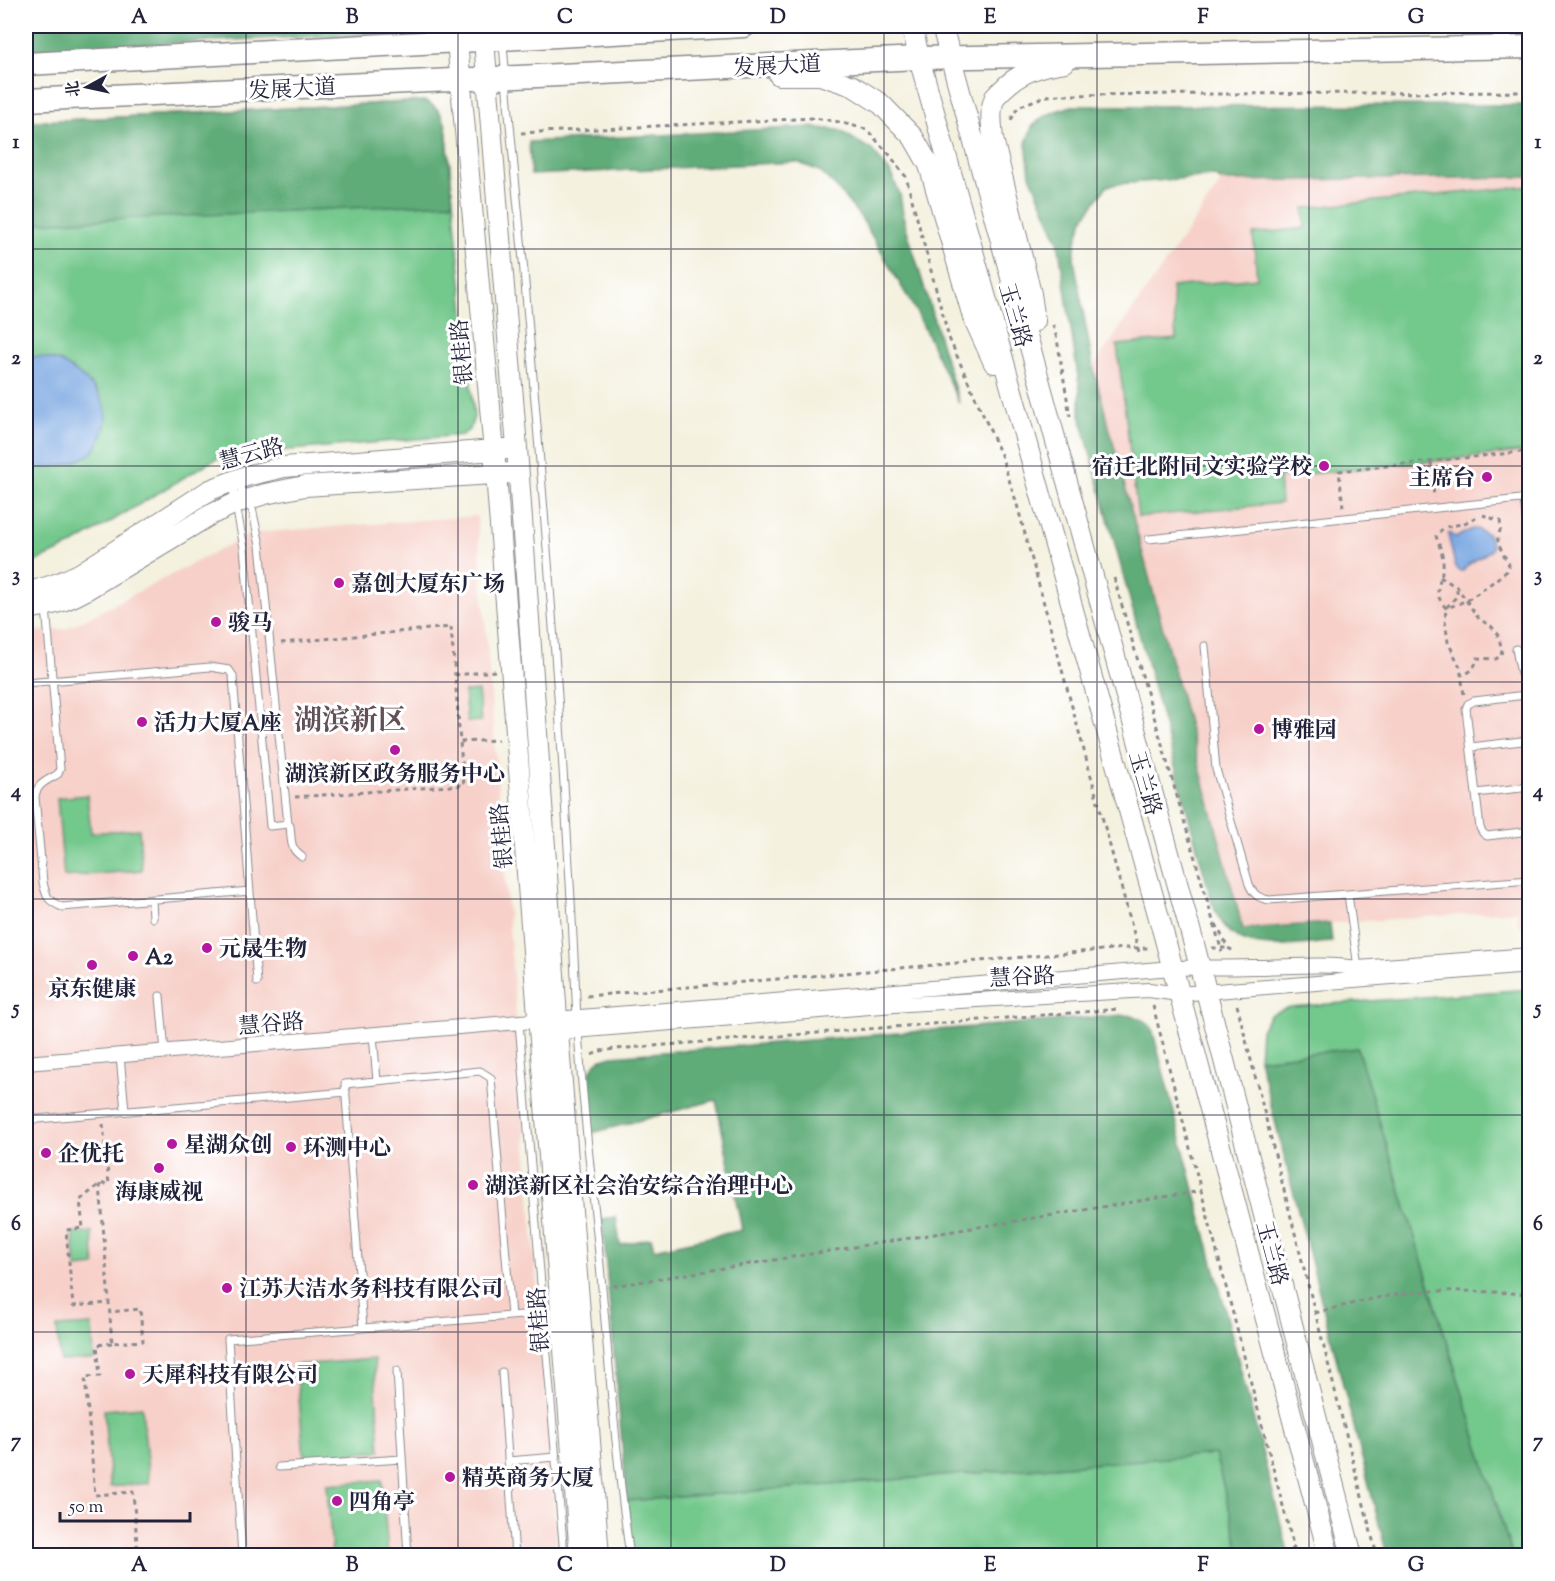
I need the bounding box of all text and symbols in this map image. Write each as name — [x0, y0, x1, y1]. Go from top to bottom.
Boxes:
text: A — [131, 4, 148, 33]
text: B — [346, 4, 359, 33]
text: C — [557, 4, 573, 33]
text: D — [770, 4, 786, 33]
text: E — [984, 4, 997, 33]
text: F — [1197, 4, 1209, 33]
text: G — [1408, 4, 1425, 33]
street label: 发展大道 — [732, 50, 822, 86]
north arrow — [57, 57, 117, 117]
street label: 发展大道 — [247, 73, 337, 109]
text: 北 — [62, 79, 87, 98]
text: 1 — [13, 129, 20, 158]
text: 1 — [1535, 129, 1542, 158]
street label: 玉兰路 — [989, 280, 1038, 352]
street label: 银桂路 — [445, 317, 483, 386]
text: 2 — [11, 345, 21, 374]
text: 2 — [1533, 345, 1543, 374]
street label: 慧云路 — [216, 432, 288, 480]
place label: 宿迁北附同文实验学校 — [1092, 453, 1312, 485]
marker: 宿迁北附同文实验学校 — [1317, 459, 1331, 473]
place label: 主席台 — [1409, 464, 1475, 496]
marker: 主席台 — [1480, 470, 1494, 484]
text: 3 — [12, 562, 20, 591]
text: 3 — [1534, 562, 1542, 591]
place label: 嘉创大厦东广场 — [351, 570, 505, 602]
marker: 嘉创大厦东广场 — [332, 576, 346, 590]
place label: 骏马 — [228, 609, 272, 641]
marker: 骏马 — [209, 615, 223, 629]
district label: 湖滨新区 — [294, 702, 406, 742]
place label: 活力大厦A座 — [154, 709, 282, 741]
marker: 活力大厦A座 — [135, 715, 149, 729]
place label: 博雅园 — [1271, 716, 1337, 748]
marker: 博雅园 — [1252, 722, 1266, 736]
marker: 湖滨新区政务服务中心 — [388, 743, 402, 757]
street label: 玉兰路 — [1119, 748, 1168, 820]
place label: 湖滨新区政务服务中心 — [285, 760, 505, 792]
text: 4 — [10, 778, 21, 807]
text: 4 — [1532, 778, 1543, 807]
street label: 银桂路 — [485, 801, 523, 870]
place label: 元晟生物 — [219, 935, 307, 967]
marker: 元晟生物 — [200, 941, 214, 955]
place label: A2 — [145, 943, 174, 975]
marker: A2 — [126, 949, 140, 963]
marker: 京东健康 — [85, 958, 99, 972]
street label: 慧谷路 — [988, 961, 1056, 997]
place label: 京东健康 — [48, 975, 136, 1007]
text: 5 — [11, 995, 20, 1024]
text: 5 — [1533, 995, 1542, 1024]
street label: 慧谷路 — [237, 1007, 306, 1045]
place label: 星湖众创 — [184, 1131, 272, 1163]
place label: 环测中心 — [303, 1134, 391, 1166]
marker: 星湖众创 — [165, 1137, 179, 1151]
place label: 企优托 — [58, 1140, 124, 1172]
marker: 环测中心 — [284, 1140, 298, 1154]
marker: 企优托 — [39, 1146, 53, 1160]
marker: 海康威视 — [152, 1161, 166, 1175]
place label: 湖滨新区社会治安综合治理中心 — [485, 1172, 793, 1204]
place label: 海康威视 — [115, 1178, 203, 1210]
marker: 湖滨新区社会治安综合治理中心 — [466, 1178, 480, 1192]
text: 6 — [11, 1211, 21, 1240]
text: 6 — [1533, 1211, 1543, 1240]
street label: 玉兰路 — [1246, 1218, 1294, 1290]
place label: 江苏大洁水务科技有限公司 — [239, 1275, 503, 1307]
marker: 江苏大洁水务科技有限公司 — [220, 1281, 234, 1295]
street label: 银桂路 — [523, 1286, 559, 1354]
place label: 天犀科技有限公司 — [142, 1361, 318, 1393]
marker: 天犀科技有限公司 — [123, 1367, 137, 1381]
text: 7 — [11, 1428, 22, 1457]
text: 7 — [1533, 1428, 1544, 1457]
place label: 精英商务大厦 — [462, 1464, 594, 1496]
marker: 精英商务大厦 — [443, 1470, 457, 1484]
scale bar — [60, 1485, 190, 1523]
place label: 四角亭 — [349, 1488, 415, 1520]
marker: 四角亭 — [330, 1494, 344, 1508]
text: 50 m — [68, 1495, 104, 1521]
text: A — [131, 1552, 148, 1581]
text: B — [346, 1552, 359, 1581]
text: C — [557, 1552, 573, 1581]
text: D — [770, 1552, 786, 1581]
text: E — [984, 1552, 997, 1581]
text: F — [1197, 1552, 1209, 1581]
text: G — [1408, 1552, 1425, 1581]

